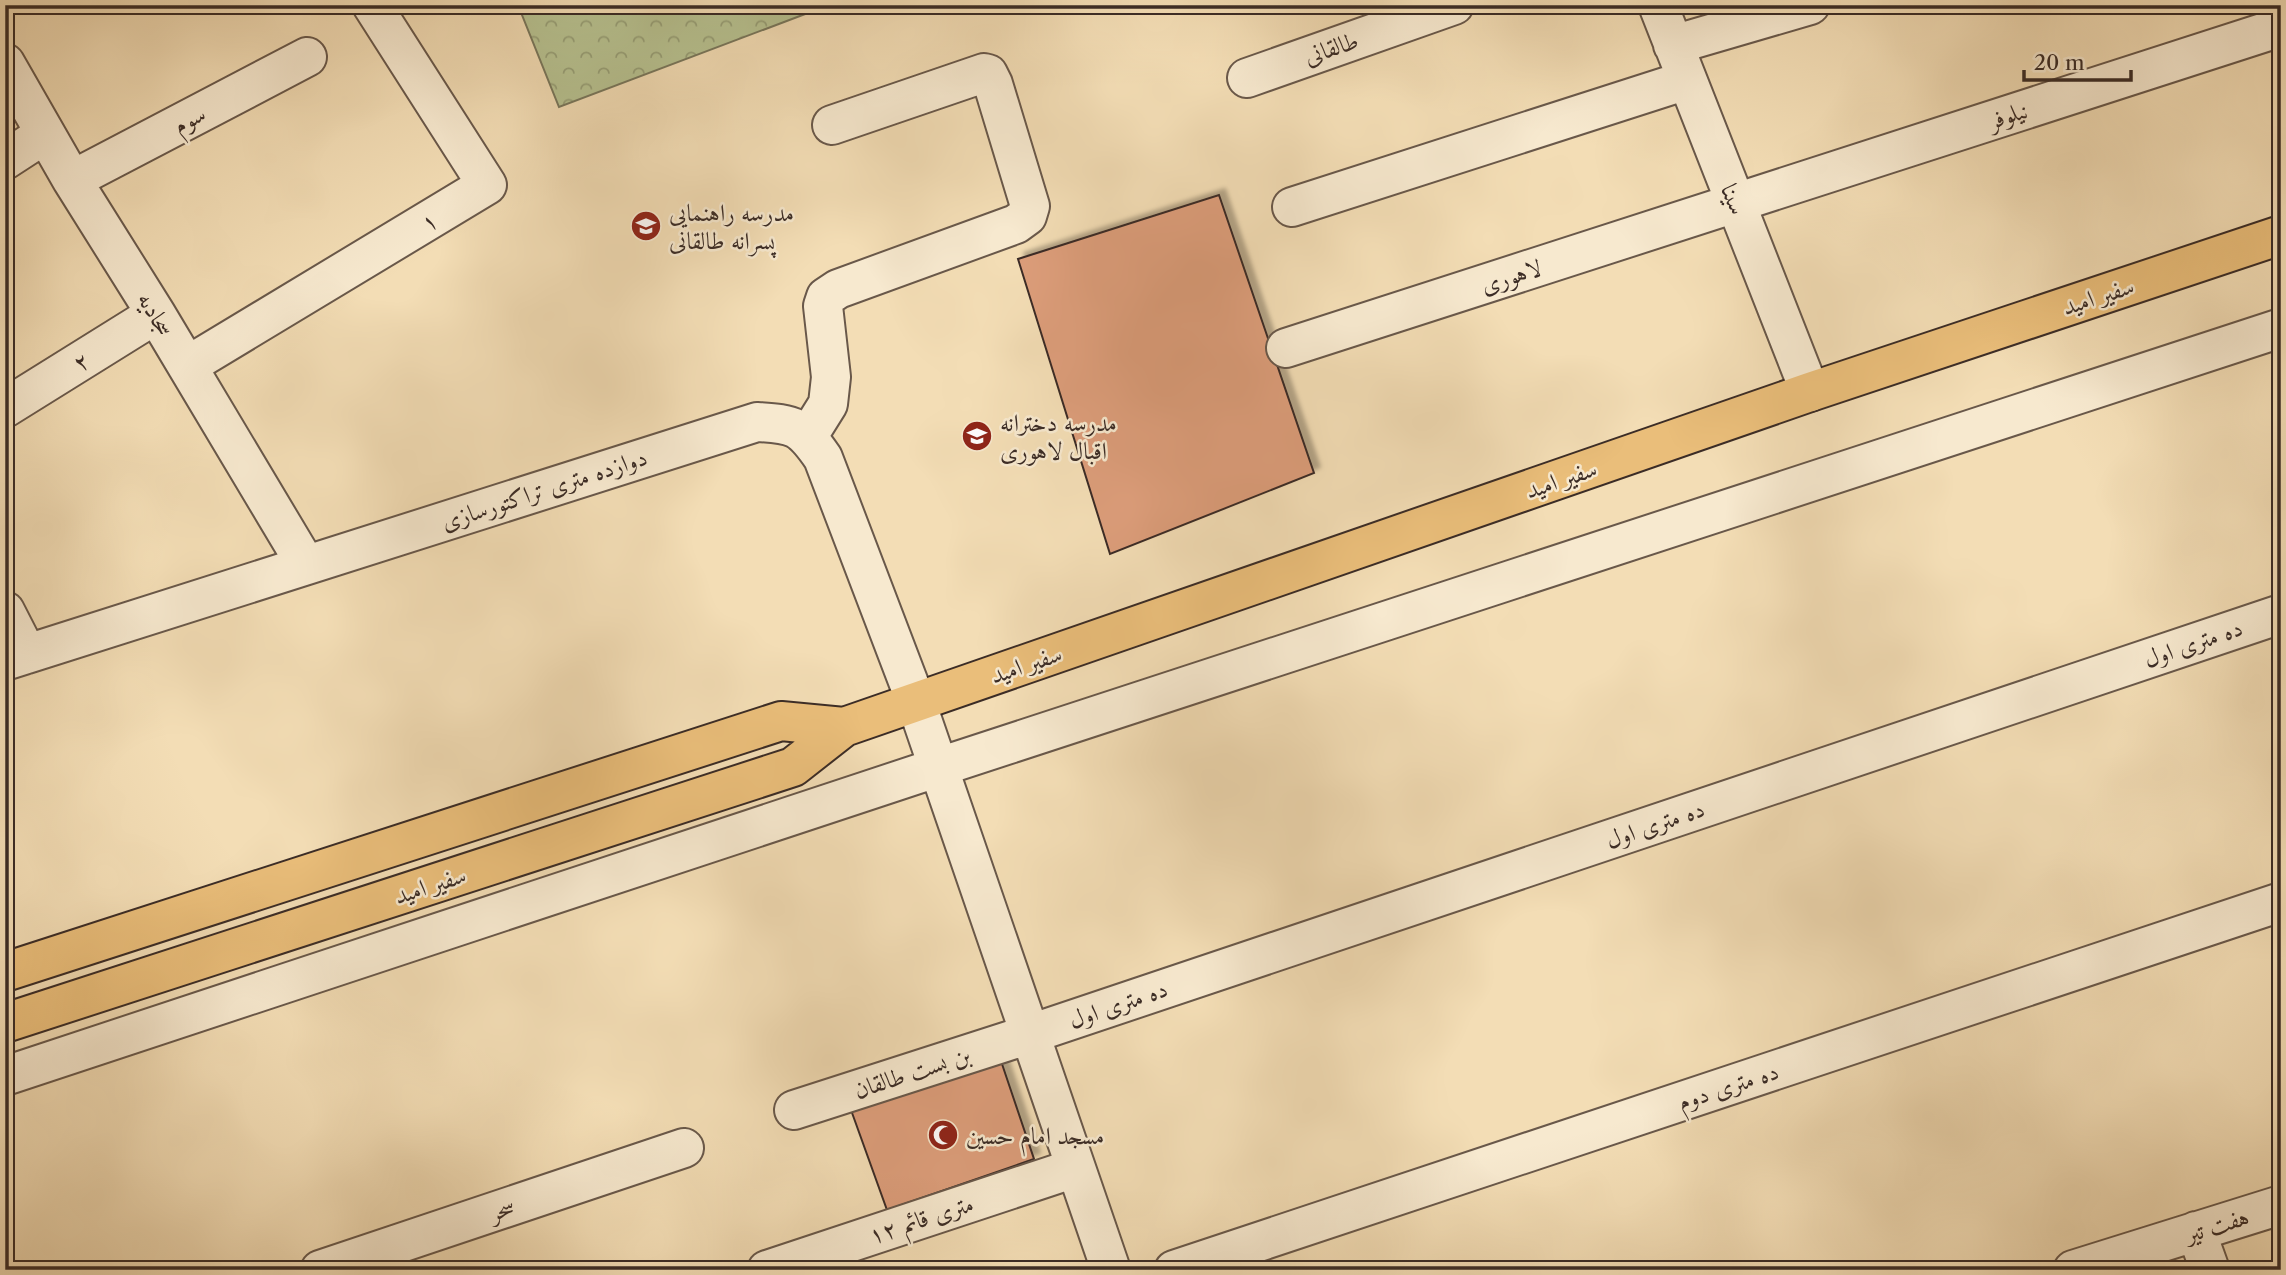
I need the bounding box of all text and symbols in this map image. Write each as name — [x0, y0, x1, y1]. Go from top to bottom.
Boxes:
street label: طالقانی — [1300, 25, 1362, 71]
scale bar — [2024, 38, 2130, 82]
text: 20 m — [2034, 50, 2085, 75]
street label: نیلوفر — [1982, 95, 2032, 137]
street label: سوم — [168, 99, 214, 146]
street label: سینا — [1715, 179, 1753, 219]
place label: مدرسه راهنمایی پسرانه طالقانی — [669, 198, 794, 259]
street label: ‍۱ — [416, 205, 442, 237]
school or university icon: مدرسه راهنمایی پسرانه طالقانی — [629, 209, 663, 243]
street label: لاهوری — [1477, 253, 1545, 300]
street label: سفیر امید — [2058, 271, 2138, 321]
street label: سجادیه — [131, 287, 180, 342]
street label: ۲ — [67, 345, 95, 377]
place label: مدرسه دخترانه اقبال لاهوری — [1000, 408, 1117, 466]
school or university icon: مدرسه دخترانه اقبال لاهوری — [960, 419, 994, 453]
street label: دوازده متری تراکتورسازی — [437, 442, 651, 537]
street label: سفیر امید — [1521, 453, 1601, 505]
street label: ده متری اول — [2140, 613, 2246, 673]
street label: سفیر امید — [986, 638, 1066, 690]
street label: ده متری اول — [1602, 794, 1708, 854]
street label: سفیر امید — [390, 860, 470, 910]
street label: ده متری اول — [1065, 974, 1171, 1034]
street label: بن بست طالقان — [850, 1039, 974, 1104]
street label: ده متری دوم — [1674, 1056, 1784, 1123]
mosque icon: مسجد امام حسین — [926, 1118, 960, 1152]
place label: مسجد امام حسین — [966, 1121, 1104, 1157]
street label: ۱۲ متری قائم — [865, 1188, 979, 1256]
street label: سحر — [483, 1191, 519, 1229]
street label: هفت تیر — [2179, 1202, 2252, 1249]

